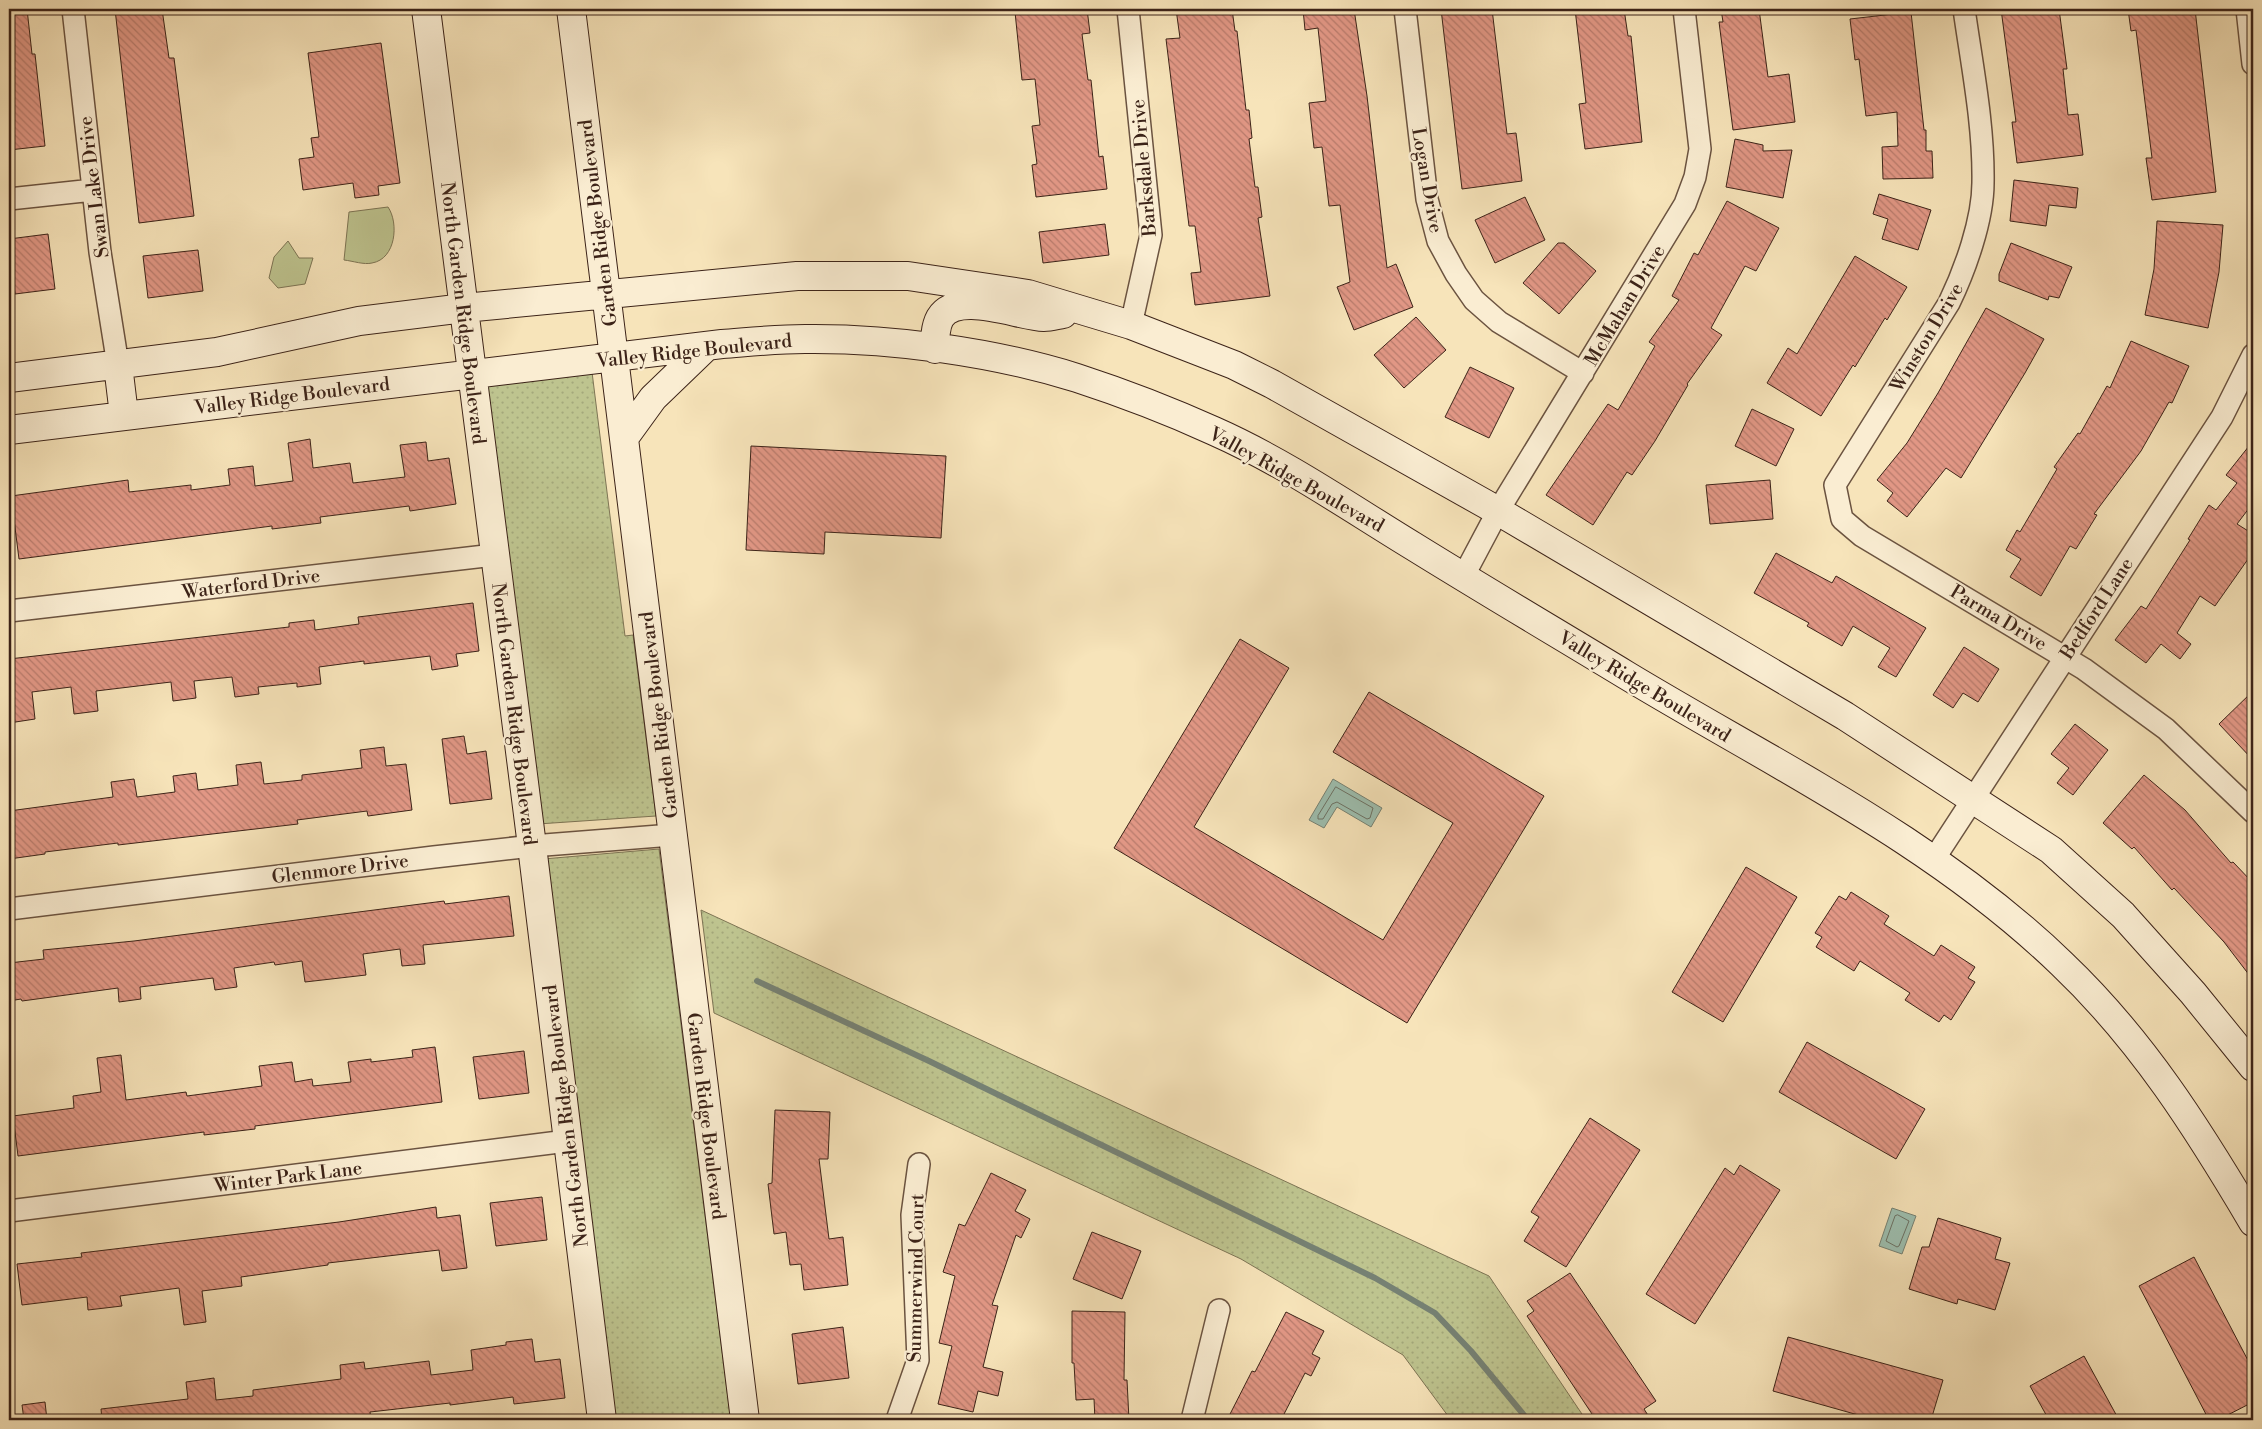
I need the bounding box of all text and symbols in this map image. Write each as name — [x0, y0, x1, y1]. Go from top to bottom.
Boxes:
street label: Barksdale Drive — [1126, 98, 1162, 239]
street label: Swan Lake Drive — [73, 115, 115, 259]
street label: Garden Ridge Boulevard — [573, 118, 623, 328]
street label: Logan Drive — [1406, 126, 1448, 235]
street label: North Garden Ridge Boulevard — [435, 181, 491, 446]
street label: McMahan Drive — [1579, 240, 1671, 371]
street label: Winston Drive — [1884, 278, 1969, 397]
street label: Valley Ridge Boulevard — [594, 329, 793, 373]
street label: Valley Ridge Boulevard — [192, 372, 391, 420]
street label: Valley Ridge Boulevard — [1204, 421, 1389, 538]
street label: Bedford Lane — [2054, 553, 2139, 665]
street label: Waterford Drive — [180, 564, 321, 604]
street label: Parma Drive — [1946, 580, 2051, 656]
street label: North Garden Ridge Boulevard — [486, 582, 542, 847]
street label: Garden Ridge Boulevard — [634, 610, 684, 820]
street label: Valley Ridge Boulevard — [1553, 625, 1735, 748]
street label: Glenmore Drive — [270, 849, 410, 889]
street label: North Garden Ridge Boulevard — [538, 983, 594, 1248]
street label: Garden Ridge Boulevard — [681, 1011, 731, 1221]
street label: Winter Park Lane — [212, 1156, 364, 1198]
street label: Summerwind Court — [903, 1193, 929, 1363]

